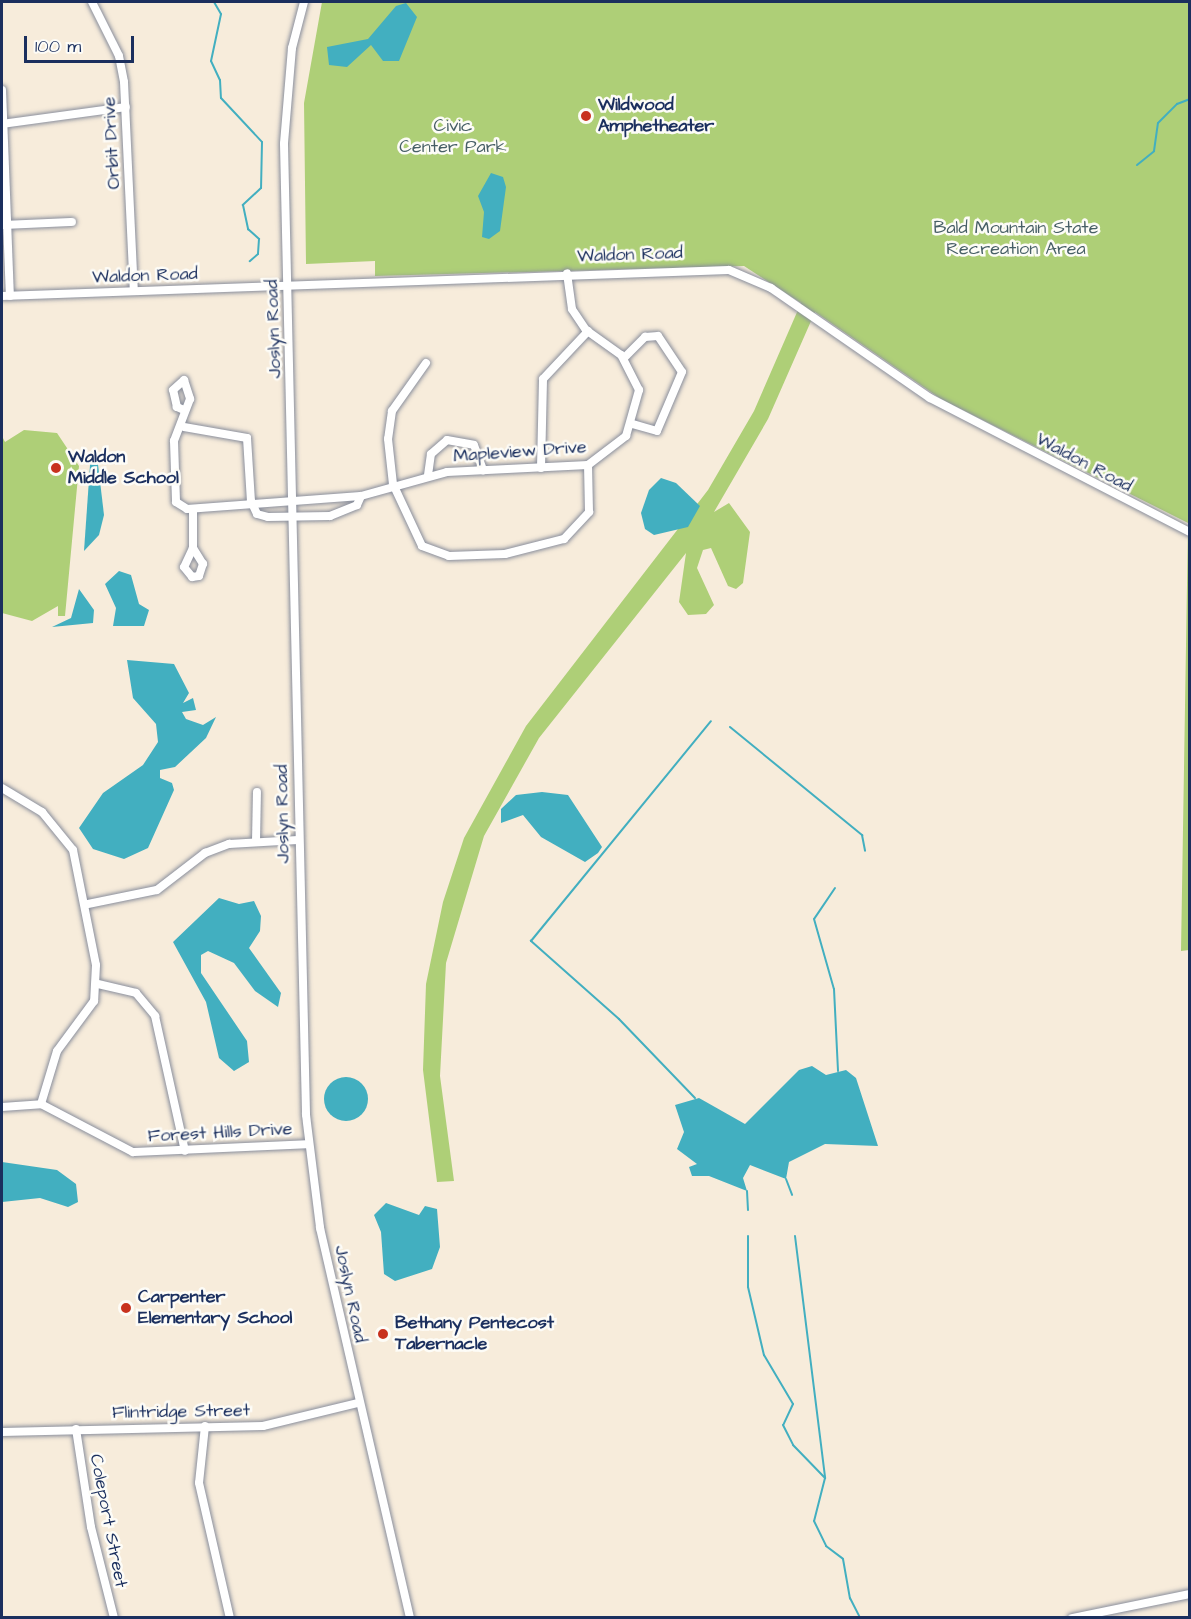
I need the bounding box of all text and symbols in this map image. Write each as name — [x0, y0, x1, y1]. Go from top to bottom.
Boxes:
scale bar — [27, 24, 136, 62]
text: 100 m — [35, 34, 81, 59]
place label: Wildwood Amphetheater — [598, 95, 714, 138]
street label: Orbit Drive — [99, 96, 125, 190]
marker: Wildwood Amphetheater — [579, 109, 593, 123]
park label: Civic Center Park — [399, 116, 507, 158]
park label: Bald Mountain State Recreation Area — [934, 218, 1098, 260]
street label: Waldon Road — [577, 242, 683, 268]
street label: Waldon Road — [92, 263, 198, 289]
street label: Joslyn Road — [261, 279, 287, 379]
street label: Waldon Road — [1032, 429, 1136, 497]
street label: Mapleview Drive — [453, 437, 587, 467]
place label: Waldon Middle School — [68, 447, 179, 490]
marker: Waldon Middle School — [49, 461, 63, 475]
street label: Joslyn Road — [271, 764, 295, 864]
street label: Forest Hills Drive — [147, 1118, 293, 1148]
street label: Joslyn Road — [329, 1243, 371, 1345]
place label: Carpenter Elementary School — [138, 1287, 292, 1330]
marker: Carpenter Elementary School — [119, 1301, 133, 1315]
place label: Bethany Pentecost Tabernacle — [395, 1313, 554, 1356]
marker: Bethany Pentecost Tabernacle — [376, 1327, 390, 1341]
street label: Flintridge Street — [112, 1400, 250, 1424]
street label: Coleport Street — [84, 1452, 132, 1590]

